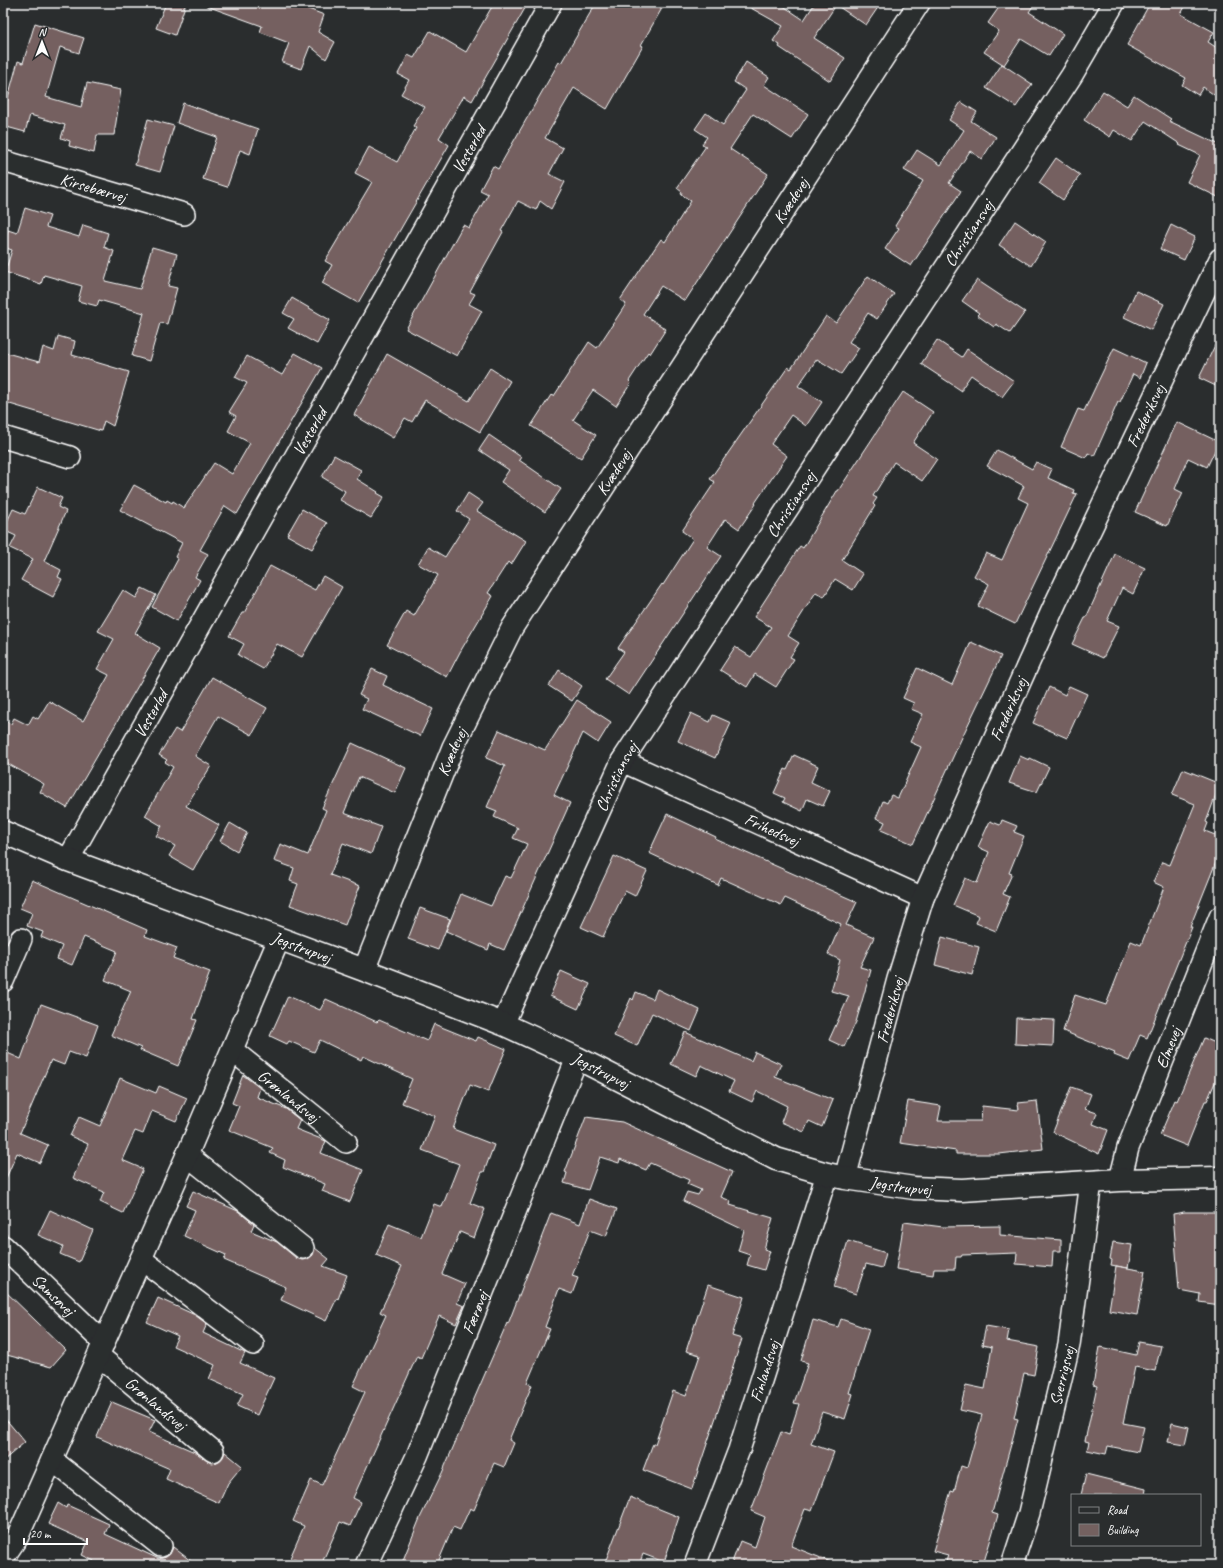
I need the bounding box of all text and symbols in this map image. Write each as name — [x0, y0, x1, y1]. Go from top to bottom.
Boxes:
north arrow — [22, 22, 62, 62]
text: N — [39, 25, 48, 39]
street label: Vesterled — [447, 119, 492, 177]
street label: Kirsebærvej — [58, 168, 131, 208]
street label: Kvædevej — [768, 172, 814, 227]
street label: Christiansvej — [939, 194, 999, 270]
street label: Frederiksvej — [1121, 378, 1170, 450]
street label: Vesterled — [288, 401, 333, 459]
street label: Kvædevej — [591, 443, 637, 499]
street label: Christiansvej — [761, 465, 821, 541]
street label: Frederiksvej — [985, 672, 1032, 744]
street label: Vesterled — [129, 683, 174, 741]
street label: Kvædevej — [432, 722, 472, 779]
street label: Christiansvej — [590, 736, 644, 815]
street label: Frihedsvej — [742, 808, 805, 852]
street label: Jegstrupvej — [268, 926, 337, 968]
street label: Frederiksvej — [871, 972, 909, 1045]
street label: Elmevej — [1150, 1022, 1187, 1071]
street label: Jegstrupvej — [568, 1046, 635, 1095]
street label: Grønlandsvej — [254, 1065, 326, 1129]
street label: Jegstrupvej — [868, 1171, 934, 1199]
street label: Samsøvej — [28, 1269, 81, 1322]
street label: Færøvej — [457, 1286, 494, 1337]
street label: Finlandsvej — [745, 1335, 785, 1404]
street label: Sverrigsvej — [1045, 1341, 1080, 1407]
street label: Grønlandsvej — [121, 1372, 193, 1436]
legend — [1071, 1494, 1201, 1546]
text: Road — [1107, 1502, 1129, 1518]
scale bar — [24, 1520, 87, 1546]
text: Building — [1107, 1522, 1139, 1538]
text: 20 m — [30, 1526, 52, 1542]

